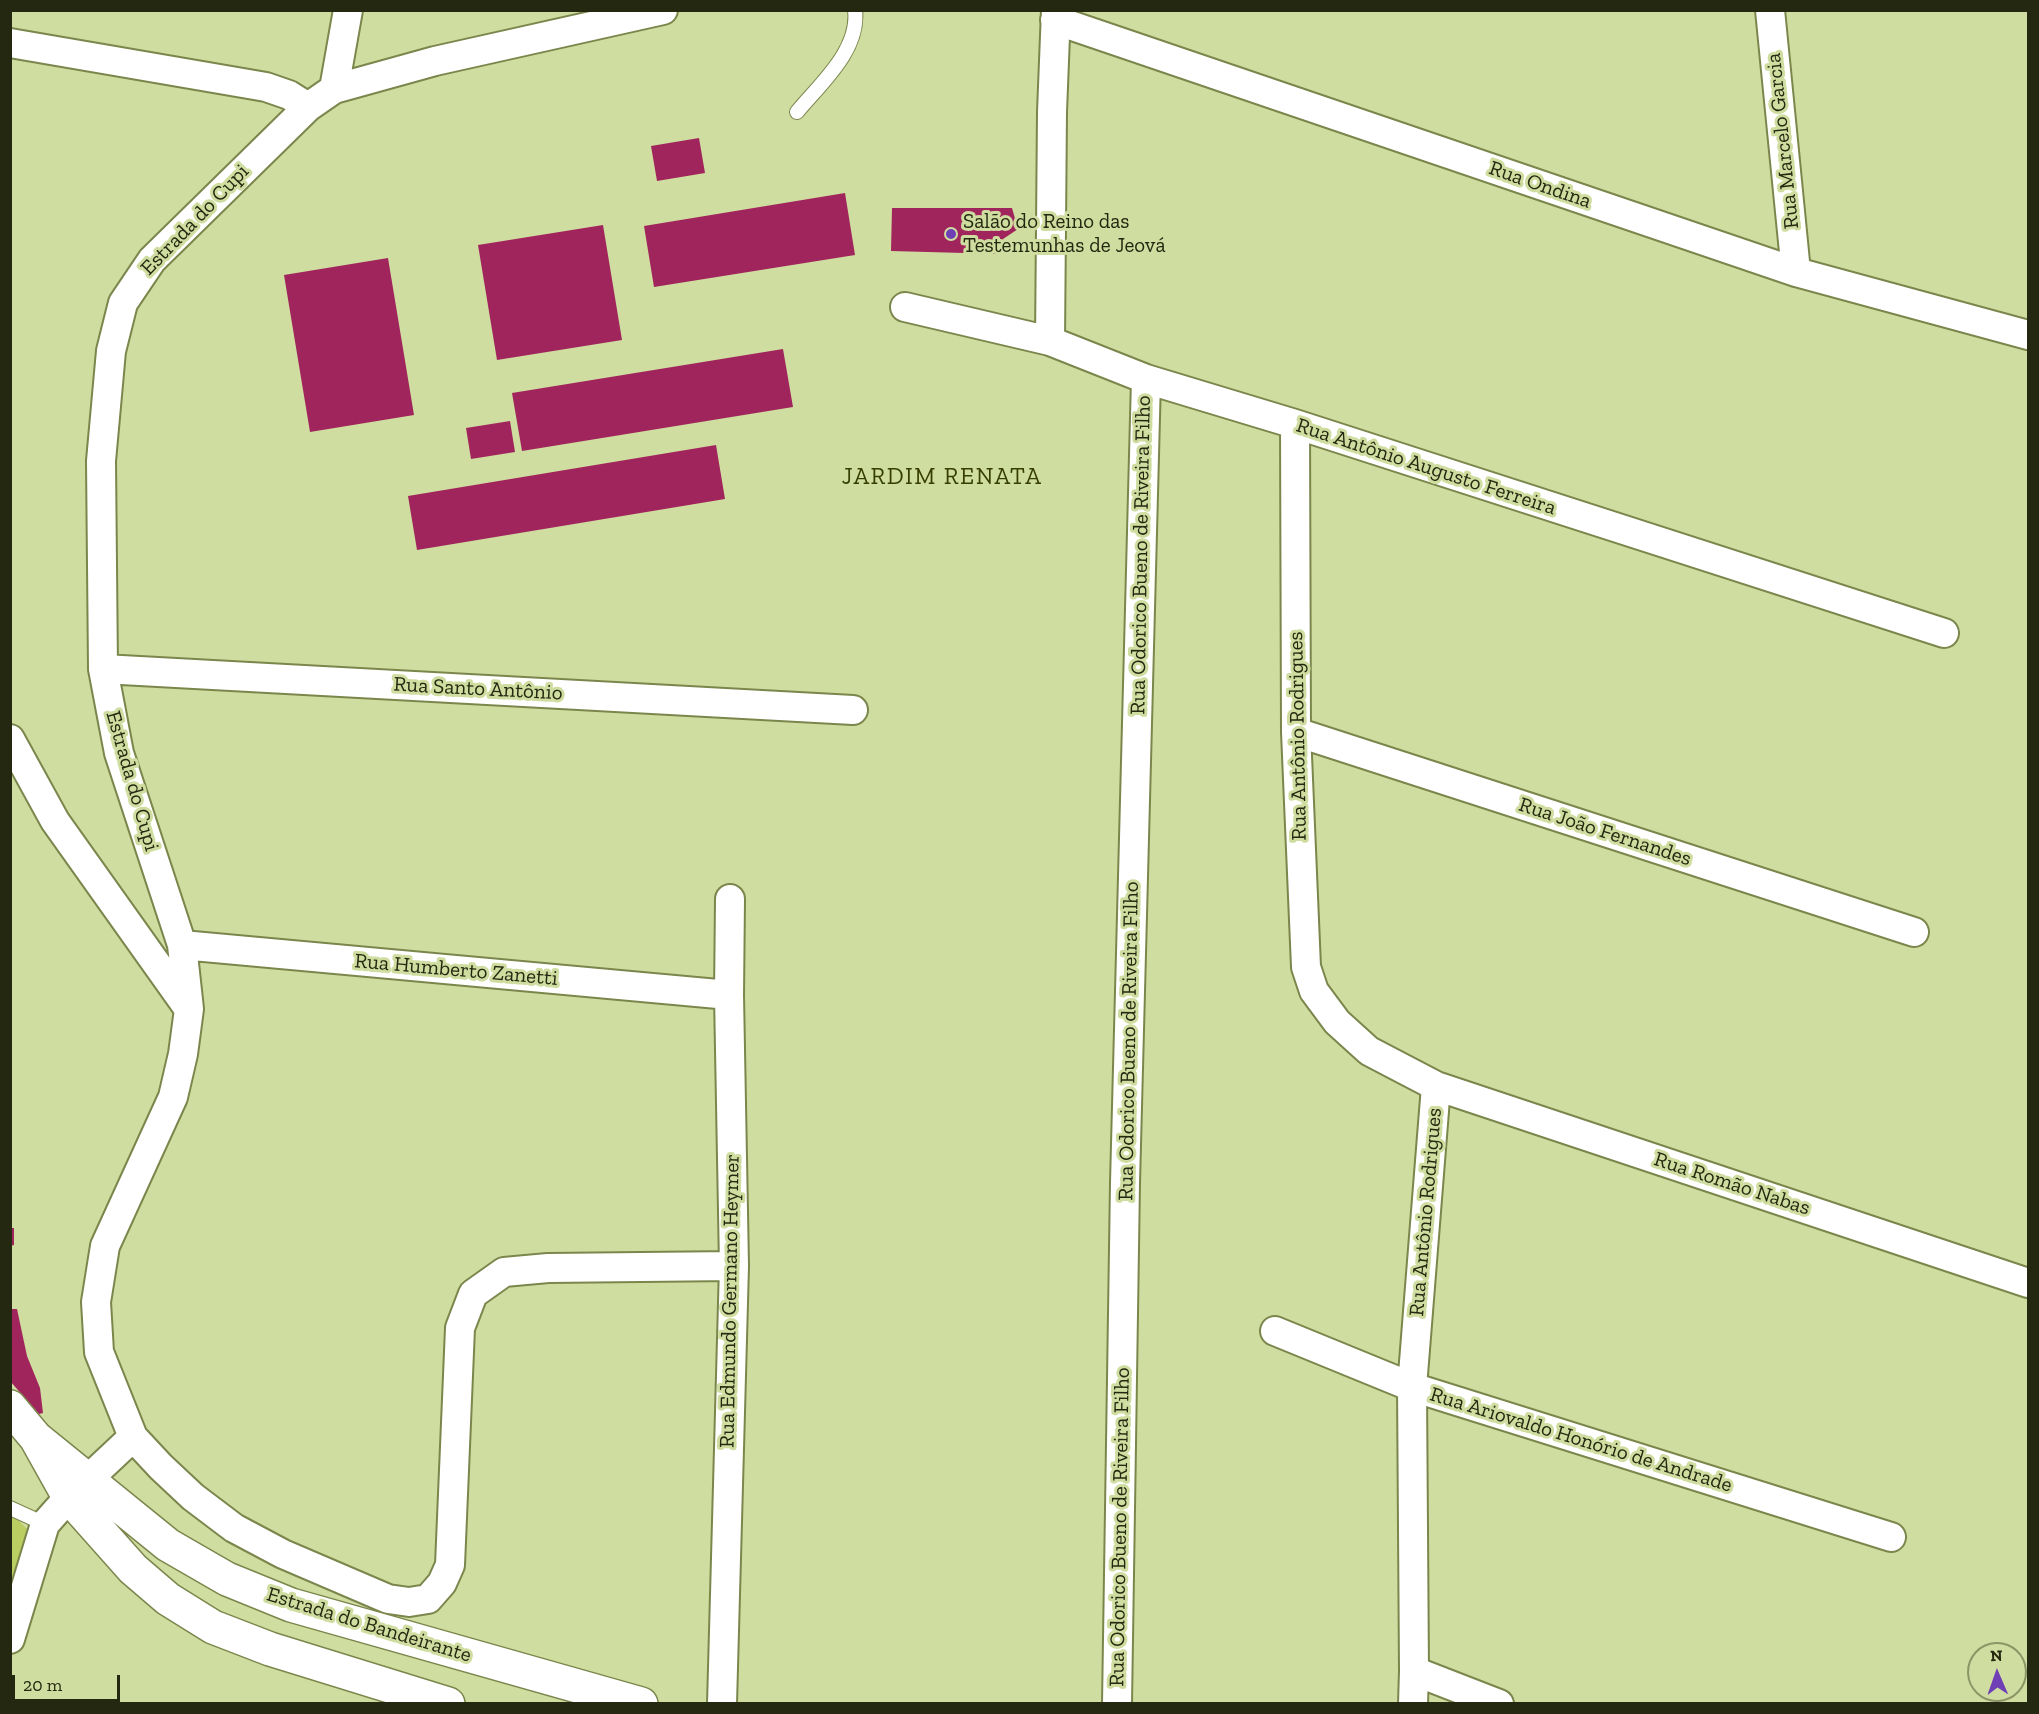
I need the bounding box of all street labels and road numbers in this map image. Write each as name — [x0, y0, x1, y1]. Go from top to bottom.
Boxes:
street label: Rua Marcelo Garcia — [1761, 52, 1805, 230]
street label: Rua Ondina — [1486, 156, 1594, 214]
street label: Estrada do Cupi — [136, 159, 254, 281]
street label: Rua Odorico Bueno de Riveira Filho — [1126, 395, 1156, 715]
street label: Rua Antônio Augusto Ferreira — [1293, 413, 1559, 521]
street label: Rua Antônio Rodrigues — [1284, 631, 1312, 841]
street label: Rua Santo Antônio — [393, 672, 563, 706]
street label: Estrada do Cupi — [100, 708, 164, 854]
street label: Rua João Fernandes — [1516, 792, 1694, 872]
street label: Rua Odorico Bueno de Riveira Filho — [1114, 881, 1144, 1201]
street label: Rua Humberto Zanetti — [353, 949, 559, 991]
street label: Rua Antônio Rodrigues — [1404, 1107, 1448, 1317]
street label: Rua Romão Nabas — [1651, 1147, 1813, 1221]
street label: Rua Edmundo Germano Heymer — [715, 1154, 745, 1448]
street label: Rua Odorico Bueno de Riveira Filho — [1105, 1367, 1135, 1687]
street label: Rua Ariovaldo Honório de Andrade — [1427, 1382, 1735, 1498]
street label: Estrada do Bandeirante — [264, 1582, 474, 1668]

